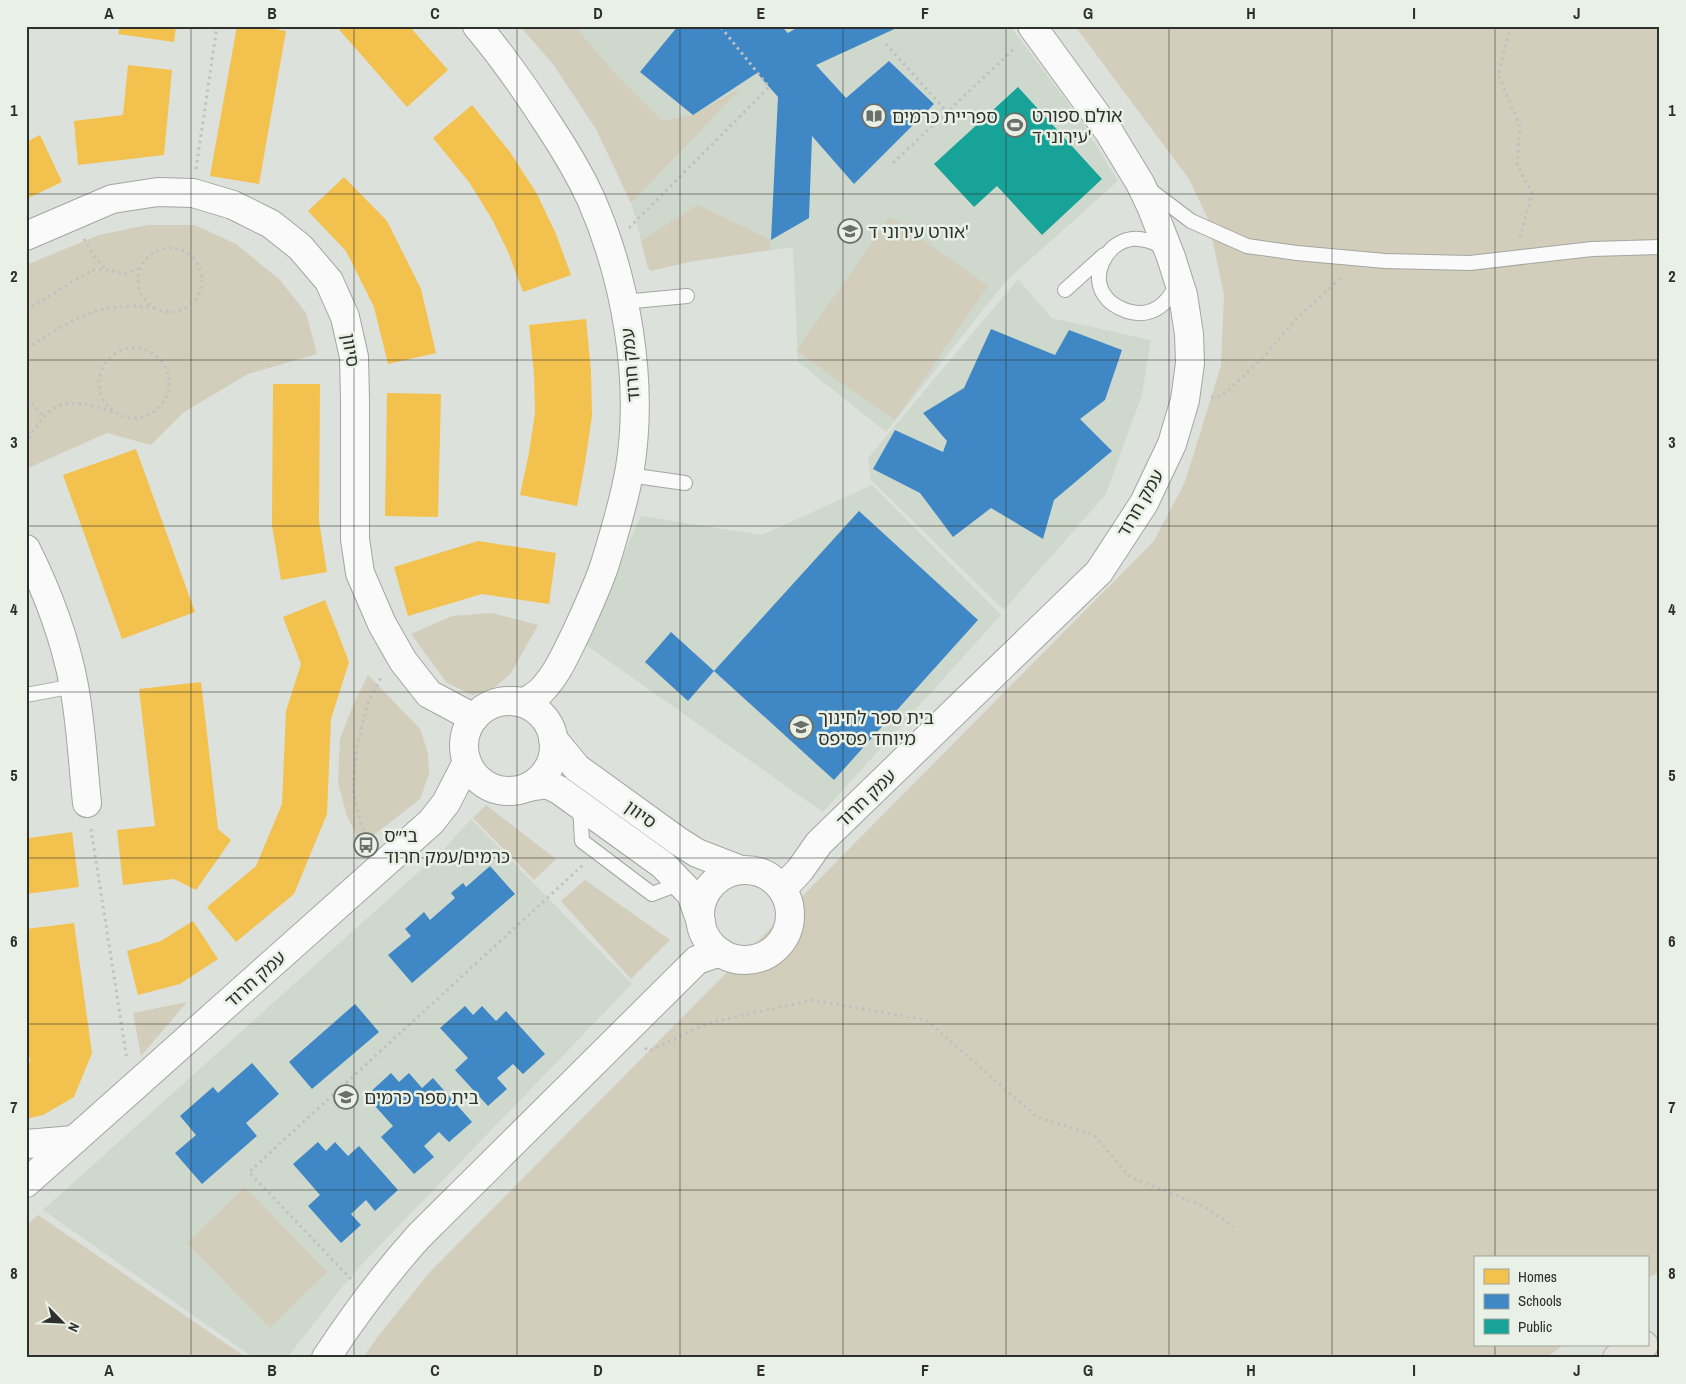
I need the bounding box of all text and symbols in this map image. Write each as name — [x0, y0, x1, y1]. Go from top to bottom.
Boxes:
text: A — [104, 2, 114, 24]
text: B — [267, 2, 277, 24]
text: C — [430, 2, 440, 24]
text: D — [593, 2, 603, 24]
text: E — [757, 2, 766, 24]
text: F — [921, 2, 929, 24]
text: G — [1083, 2, 1093, 24]
text: H — [1246, 2, 1256, 24]
text: I — [1412, 2, 1416, 24]
text: J — [1573, 2, 1581, 24]
text: 1 — [10, 99, 18, 121]
text: 1 — [1668, 99, 1676, 121]
library icon: ספריית כרמים — [861, 103, 887, 129]
place label: אולם ספורט עירוני ד' — [1032, 103, 1122, 149]
place label: ספריית כרמים — [892, 104, 998, 129]
sports icon: אולם ספורט עירוני ד' — [1002, 112, 1028, 138]
school or university icon: אורט עירוני ד' — [837, 218, 863, 244]
place label: אורט עירוני ד' — [868, 219, 968, 244]
text: 2 — [10, 265, 18, 287]
text: 2 — [1668, 265, 1676, 287]
street label: עמק חרוד — [614, 327, 646, 403]
street label: סיוון — [336, 331, 366, 369]
text: 3 — [10, 431, 18, 453]
text: 3 — [1668, 431, 1676, 453]
street label: עמק חרוד — [1111, 465, 1169, 541]
text: 4 — [10, 598, 18, 620]
text: 4 — [1668, 598, 1676, 620]
place label: בית ספר לחינוך מיוחד פסיפס — [818, 705, 934, 751]
school or university icon: בית ספר לחינוך מיוחד פסיפס — [788, 714, 814, 740]
street label: עמק חרוד — [831, 763, 901, 833]
text: 5 — [10, 764, 18, 786]
text: 5 — [1668, 764, 1676, 786]
street label: סיוון — [620, 794, 662, 834]
place label: בי״ס כרמים/עמק חרוד — [384, 823, 510, 869]
bus stop icon: בי״ס כרמים/עמק חרוד — [353, 832, 379, 858]
text: 6 — [10, 930, 18, 952]
text: 6 — [1668, 930, 1676, 952]
street label: עמק חרוד — [219, 945, 291, 1013]
school or university icon: בית ספר כרמים — [333, 1084, 359, 1110]
place label: בית ספר כרמים — [364, 1085, 479, 1110]
text: 7 — [10, 1096, 18, 1118]
text: 7 — [1668, 1096, 1676, 1118]
legend — [1474, 1256, 1648, 1346]
text: 8 — [10, 1262, 18, 1284]
text: 8 — [1668, 1262, 1676, 1284]
text: Homes — [1518, 1266, 1557, 1287]
text: Schools — [1518, 1290, 1562, 1311]
north arrow — [38, 1296, 88, 1346]
text: Public — [1518, 1316, 1552, 1337]
text: N — [64, 1320, 84, 1335]
text: A — [104, 1359, 114, 1381]
text: B — [267, 1359, 277, 1381]
text: C — [430, 1359, 440, 1381]
text: D — [593, 1359, 603, 1381]
text: E — [757, 1359, 766, 1381]
text: F — [921, 1359, 929, 1381]
text: G — [1083, 1359, 1093, 1381]
text: H — [1246, 1359, 1256, 1381]
text: I — [1412, 1359, 1416, 1381]
text: J — [1573, 1359, 1581, 1381]

